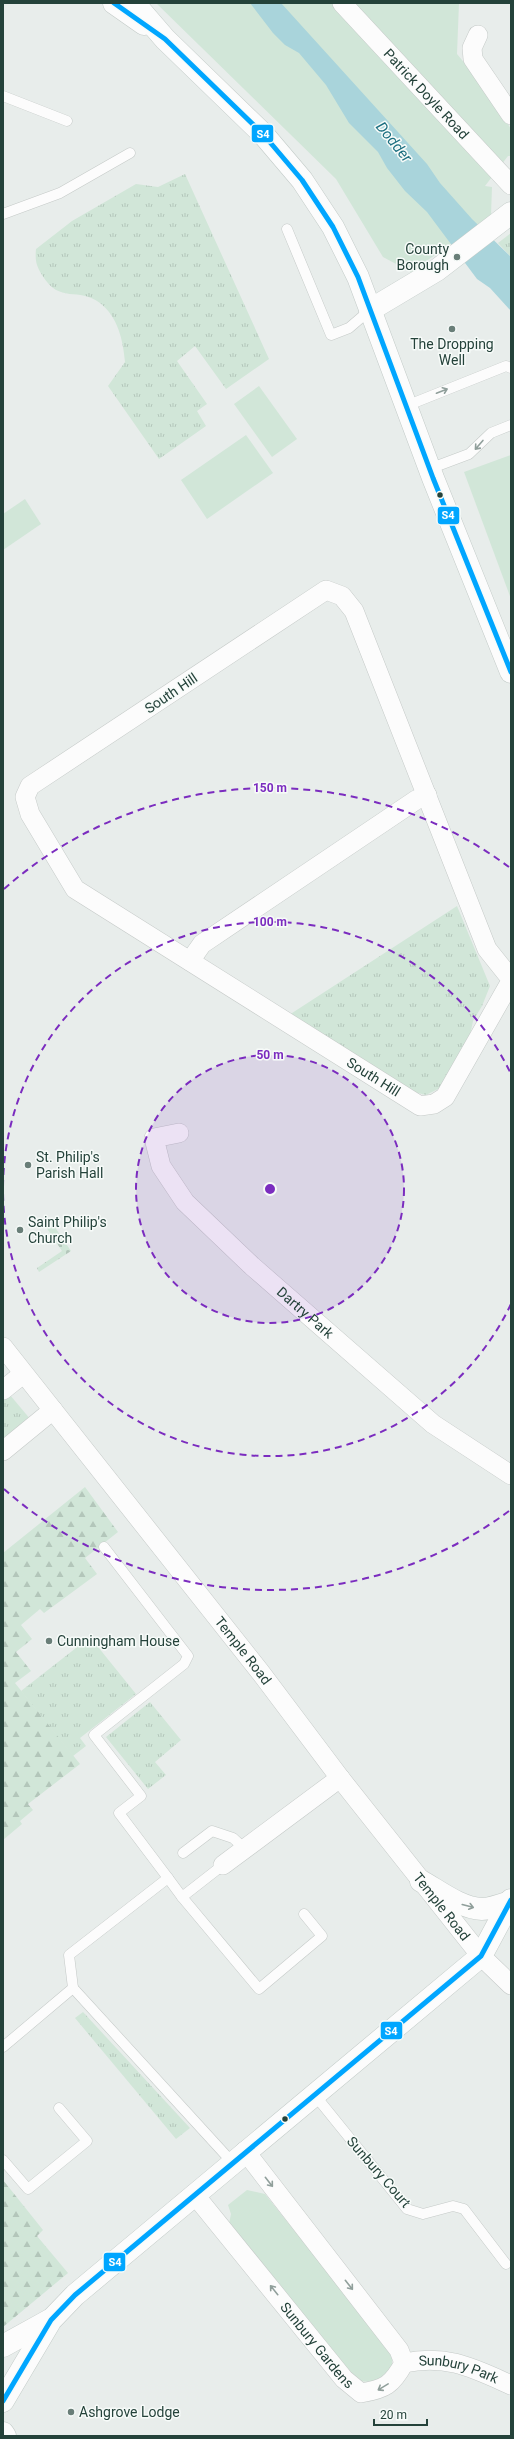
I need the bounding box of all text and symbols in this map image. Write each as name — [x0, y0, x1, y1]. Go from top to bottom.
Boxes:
street label: Patrick Doyle Road — [381, 45, 472, 142]
water label: Dodder — [372, 118, 416, 167]
line badge: S4 — [251, 124, 274, 143]
text: S4 — [256, 128, 270, 141]
place label: County Borough — [396, 241, 449, 273]
marker: County Borough — [452, 252, 462, 262]
marker: The Dropping Well — [447, 324, 457, 334]
place label: The Dropping Well — [410, 336, 494, 368]
one-way arrow — [435, 386, 447, 394]
one-way arrow — [474, 440, 483, 450]
unlabelled marker — [435, 490, 445, 500]
line badge: S4 — [437, 506, 460, 525]
text: S4 — [441, 509, 455, 522]
street label: South Hill — [142, 670, 200, 716]
text: 150 m — [253, 781, 287, 795]
text: 100 m — [253, 915, 287, 929]
text: 50 m — [256, 1048, 284, 1062]
street label: South Hill — [344, 1054, 403, 1100]
place label: St. Philip's Parish Hall — [36, 1149, 103, 1181]
marker: St. Philip's Parish Hall — [23, 1160, 33, 1170]
centre of rings — [263, 1182, 277, 1196]
place label: Saint Philip's Church — [28, 1214, 107, 1246]
marker: Saint Philip's Church — [15, 1225, 25, 1235]
street label: Dartry Park — [274, 1284, 337, 1342]
street label: Temple Road — [212, 1613, 275, 1688]
place label: Cunningham House — [57, 1633, 180, 1649]
marker: Cunningham House — [44, 1636, 54, 1646]
street label: Temple Road — [410, 1869, 473, 1943]
one-way arrow — [461, 1902, 474, 1910]
line badge: S4 — [380, 2021, 403, 2040]
text: S4 — [384, 2025, 398, 2038]
unlabelled marker — [280, 2114, 290, 2124]
street label: Sunbury Court — [344, 2133, 414, 2211]
one-way arrow — [265, 2176, 273, 2187]
line badge: S4 — [103, 2252, 126, 2272]
text: S4 — [108, 2256, 122, 2269]
one-way arrow — [344, 2279, 353, 2290]
one-way arrow — [269, 2285, 278, 2296]
street label: Sunbury Gardens — [277, 2299, 357, 2392]
street label: Sunbury Park — [418, 2352, 502, 2387]
one-way arrow — [377, 2383, 388, 2392]
scale bar — [374, 2401, 427, 2427]
place label: Ashgrove Lodge — [79, 2404, 180, 2420]
marker: Ashgrove Lodge — [66, 2407, 76, 2417]
text: 20 m — [380, 2408, 407, 2422]

